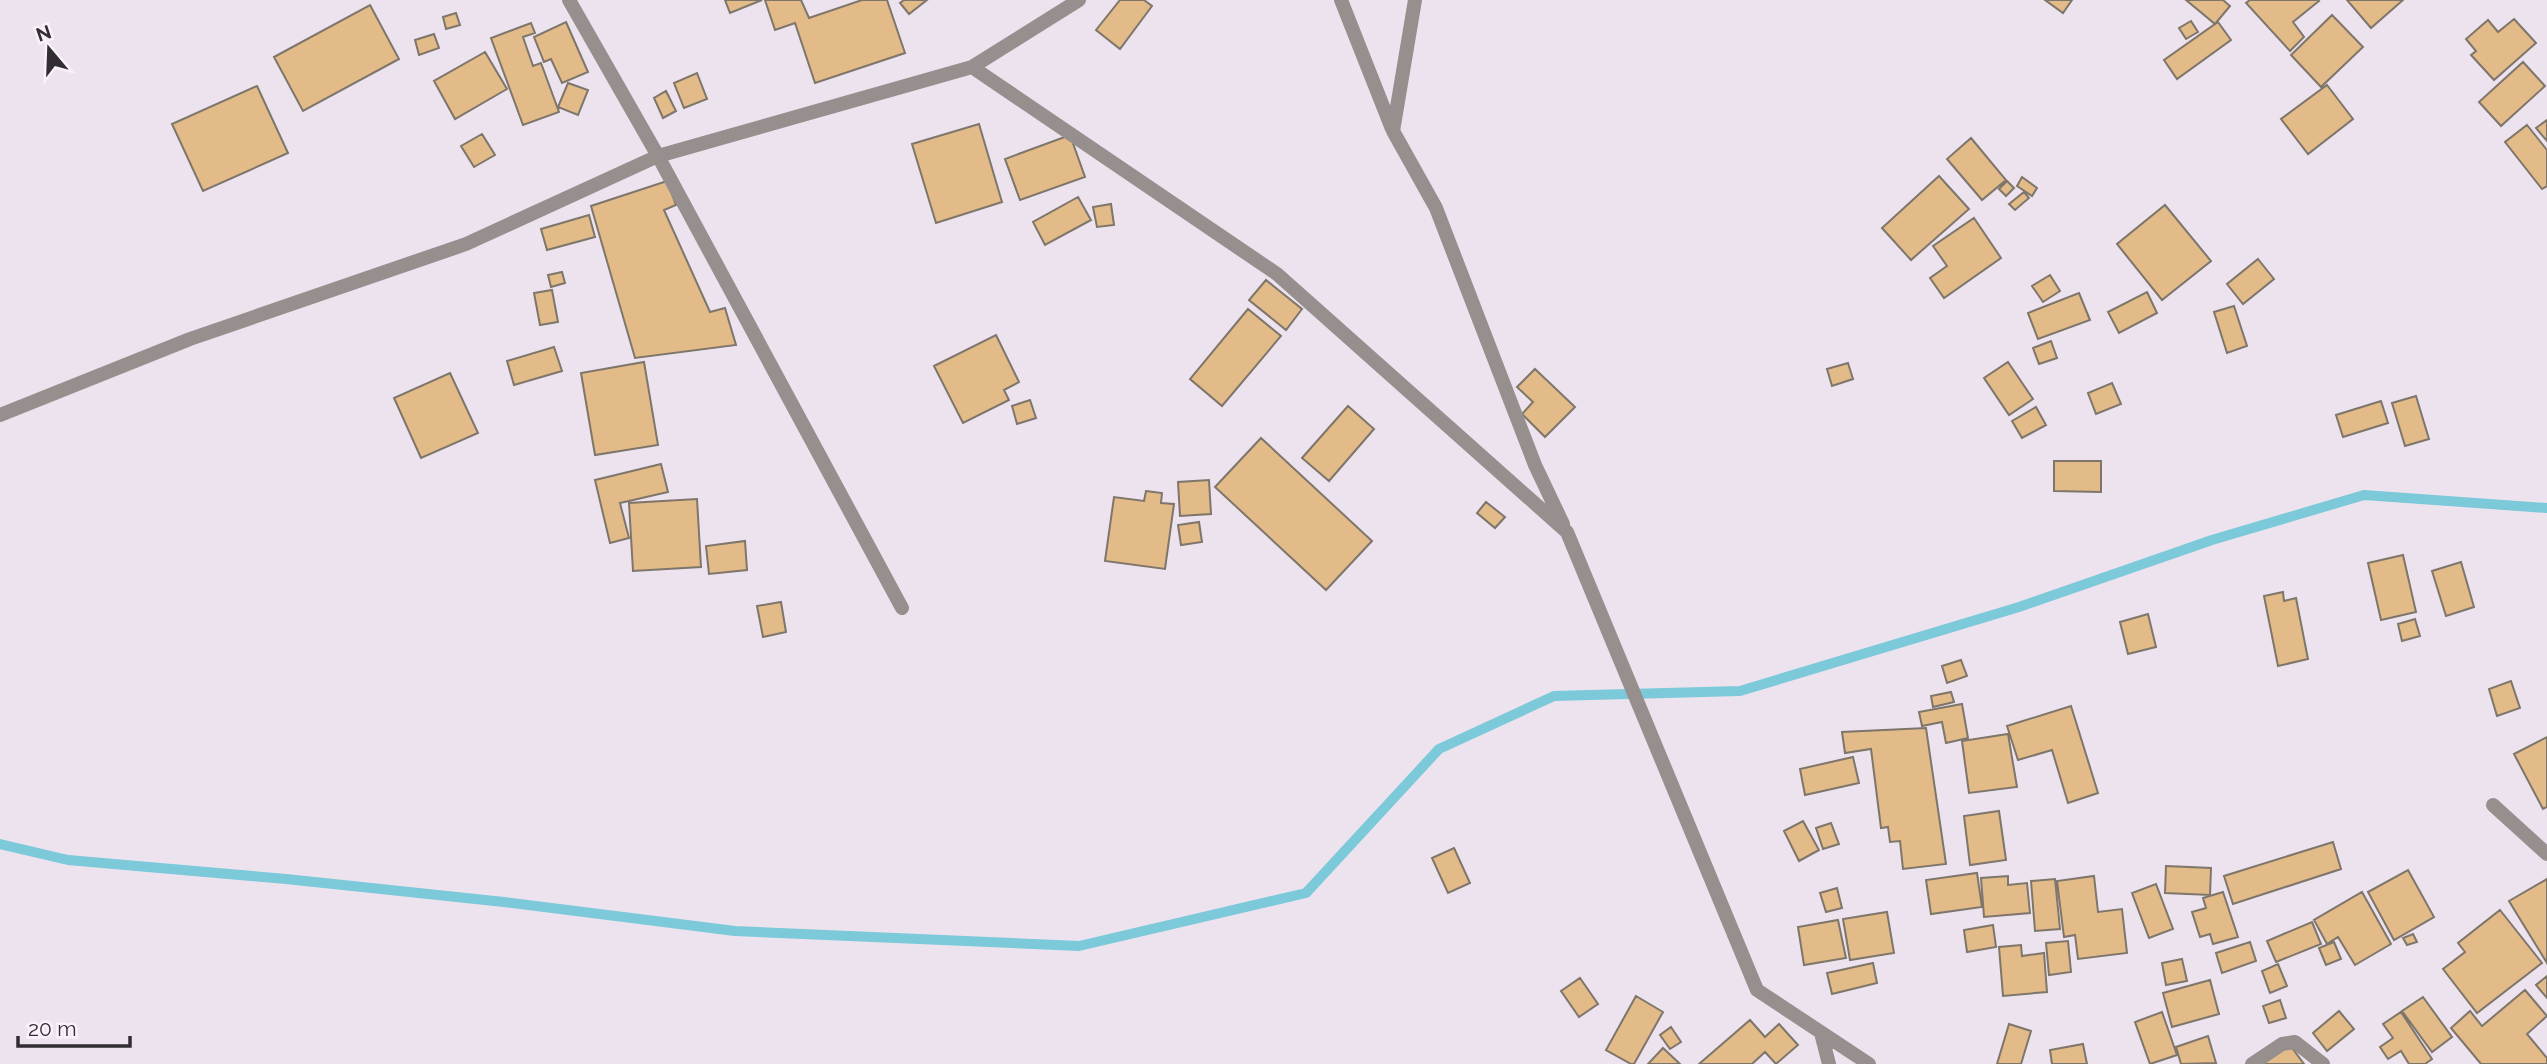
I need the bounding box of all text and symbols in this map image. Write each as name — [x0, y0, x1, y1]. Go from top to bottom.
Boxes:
north arrow — [14, 14, 84, 84]
text: N — [33, 20, 54, 46]
scale bar — [18, 1004, 130, 1048]
text: 20 m — [28, 1016, 76, 1041]

